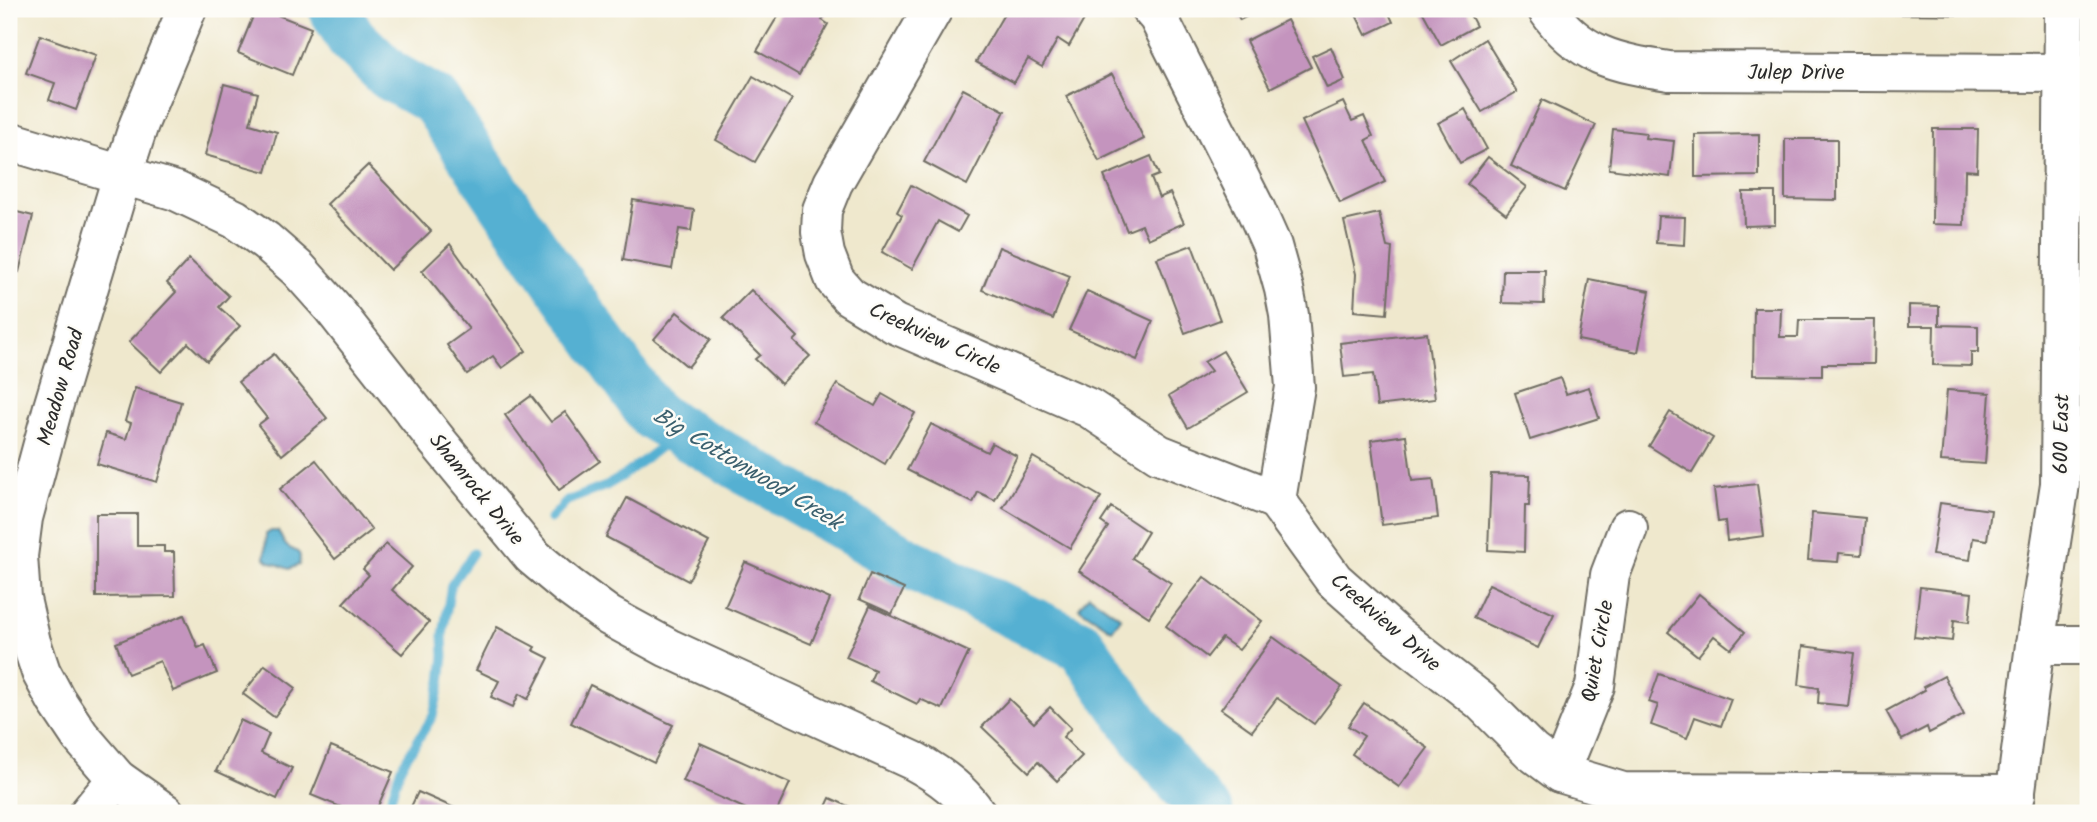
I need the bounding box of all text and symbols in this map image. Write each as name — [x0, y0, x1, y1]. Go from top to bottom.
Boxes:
street label: Julep Drive — [1748, 57, 1845, 90]
street label: Creekview Circle — [863, 294, 1006, 385]
street label: Meadow Road — [29, 324, 94, 450]
street label: 600 East — [2045, 393, 2080, 474]
water label: Big Cottonwood Creek — [646, 399, 851, 542]
street label: Shamrock Drive — [420, 426, 532, 554]
street label: Creekview Drive — [1322, 565, 1448, 681]
street label: Quiet Circle — [1573, 597, 1624, 705]

